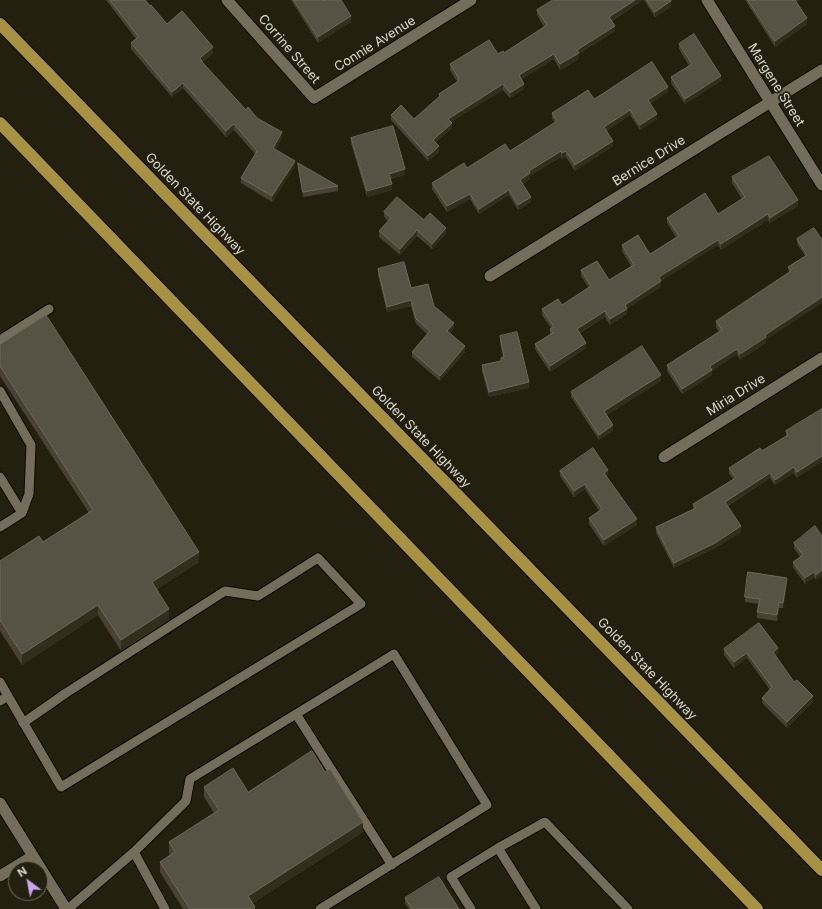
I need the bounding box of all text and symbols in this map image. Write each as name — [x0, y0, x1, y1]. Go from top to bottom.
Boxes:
street label: Corrine Street — [255, 11, 323, 87]
street label: Connie Avenue — [332, 13, 418, 75]
street label: Margene Street — [744, 41, 808, 129]
street label: Bernice Drive — [610, 132, 688, 190]
street label: Golden State Highway — [142, 150, 248, 258]
street label: Miria Drive — [704, 371, 768, 419]
street label: Golden State Highway — [368, 383, 474, 491]
street label: Golden State Highway — [594, 615, 700, 723]
north arrow — [8, 861, 48, 901]
text: N — [15, 864, 29, 880]

